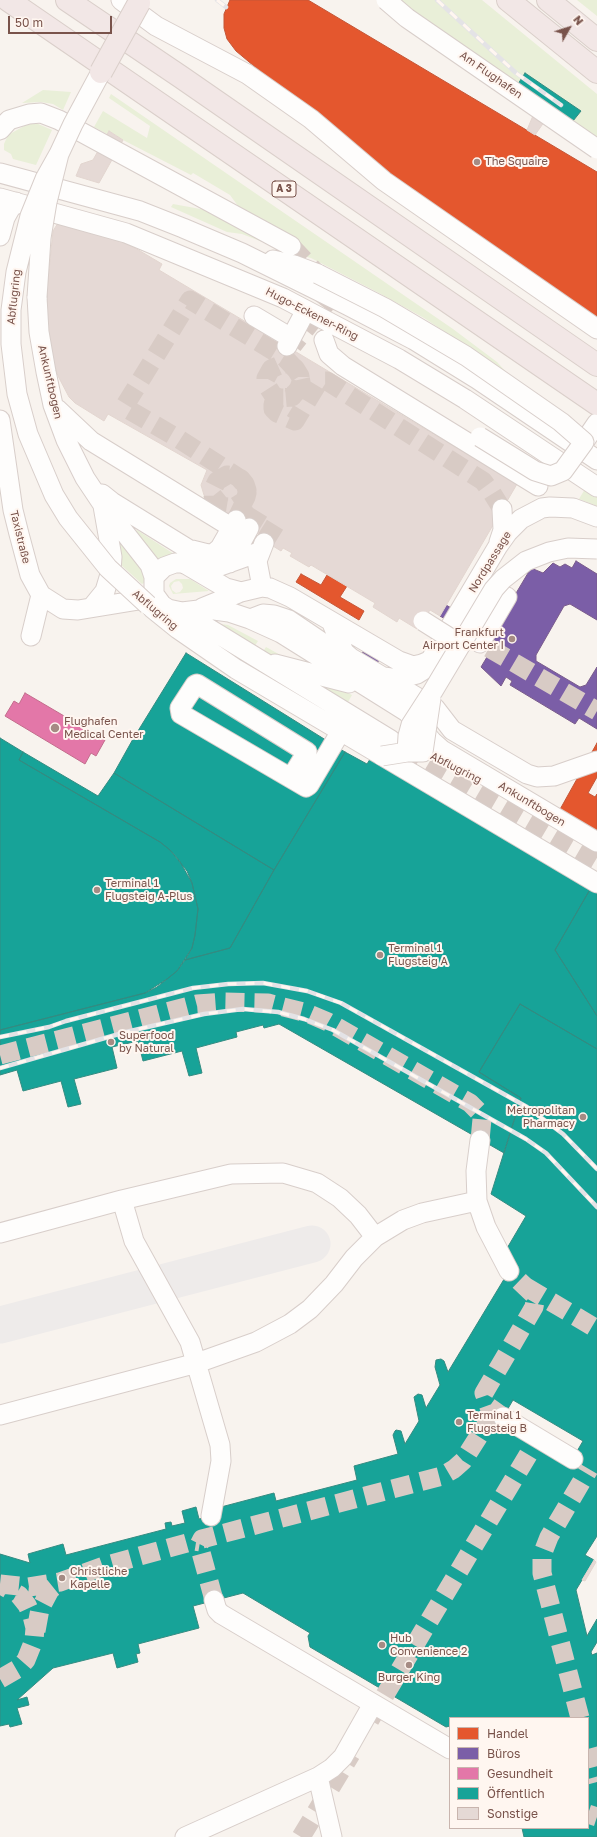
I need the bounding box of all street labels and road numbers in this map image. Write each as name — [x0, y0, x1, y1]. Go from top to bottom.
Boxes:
street label: Am Flughafen — [457, 49, 525, 101]
road number: A 3 — [272, 181, 296, 197]
street label: Abflugring — [5, 269, 23, 325]
street label: Hugo-Eckener-Ring — [263, 285, 361, 343]
street label: Ankunftbogen — [35, 344, 65, 420]
street label: Taxistraße — [7, 509, 33, 565]
street label: Nordpassage — [466, 529, 514, 595]
street label: Abflugring — [129, 587, 181, 633]
street label: Abflugring — [428, 749, 484, 787]
street label: Ankunftbogen — [496, 779, 568, 829]

